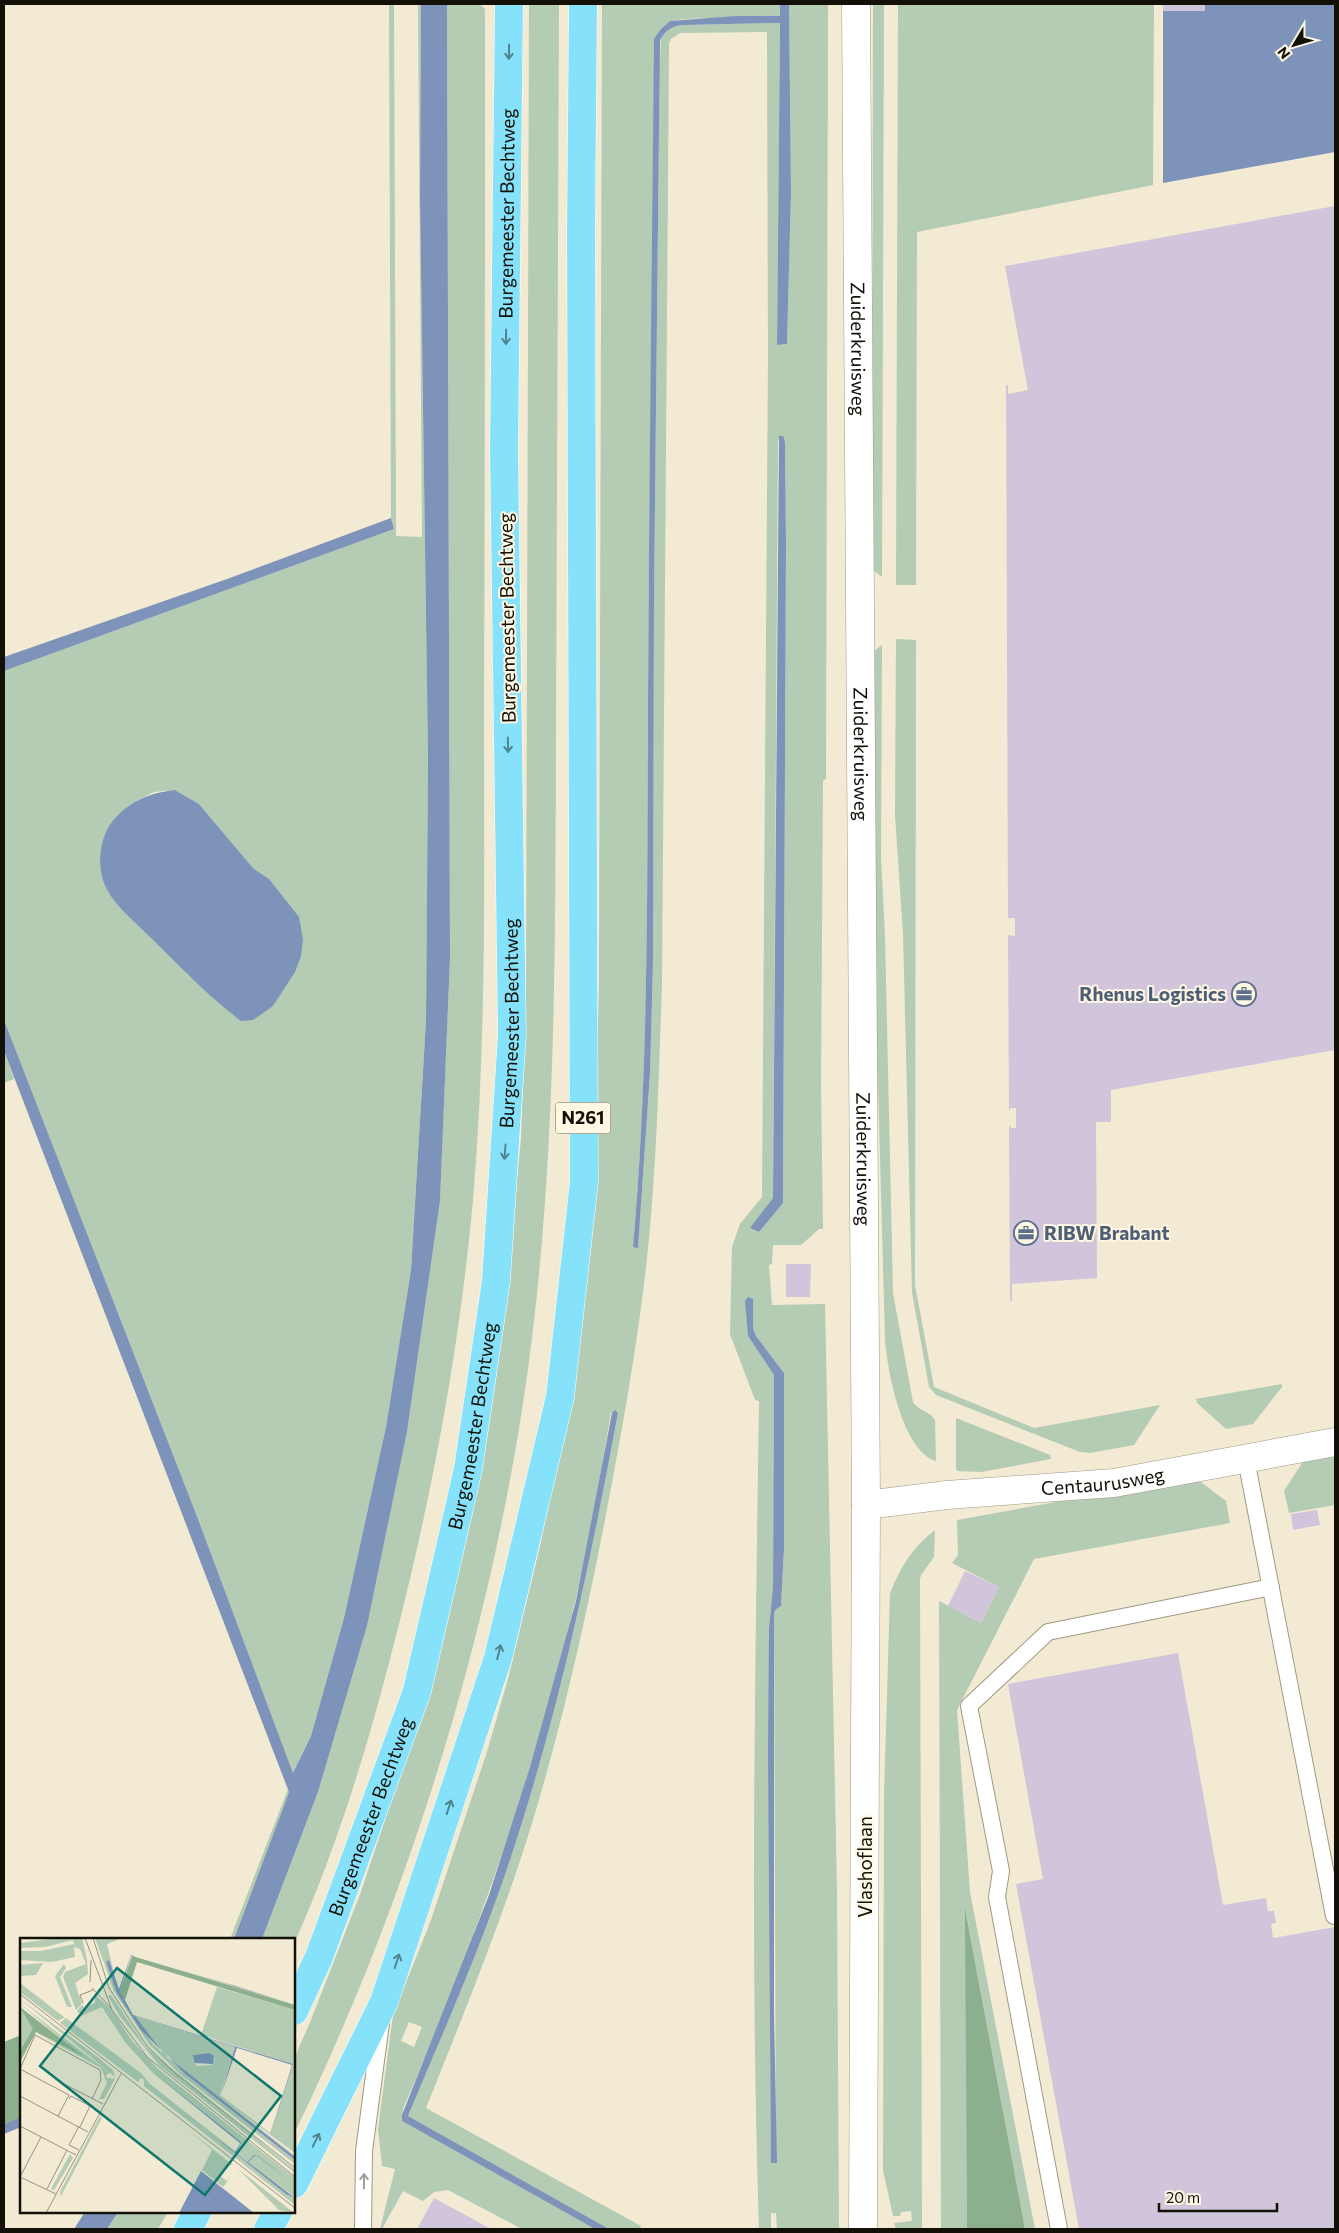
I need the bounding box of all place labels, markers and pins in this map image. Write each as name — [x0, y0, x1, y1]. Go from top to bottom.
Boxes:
office icon: Rhenus Logistics — [1231, 981, 1257, 1007]
place label: Rhenus Logistics — [1079, 982, 1226, 1005]
office icon: RIBW Brabant — [1013, 1220, 1039, 1246]
place label: RIBW Brabant — [1044, 1221, 1170, 1244]

